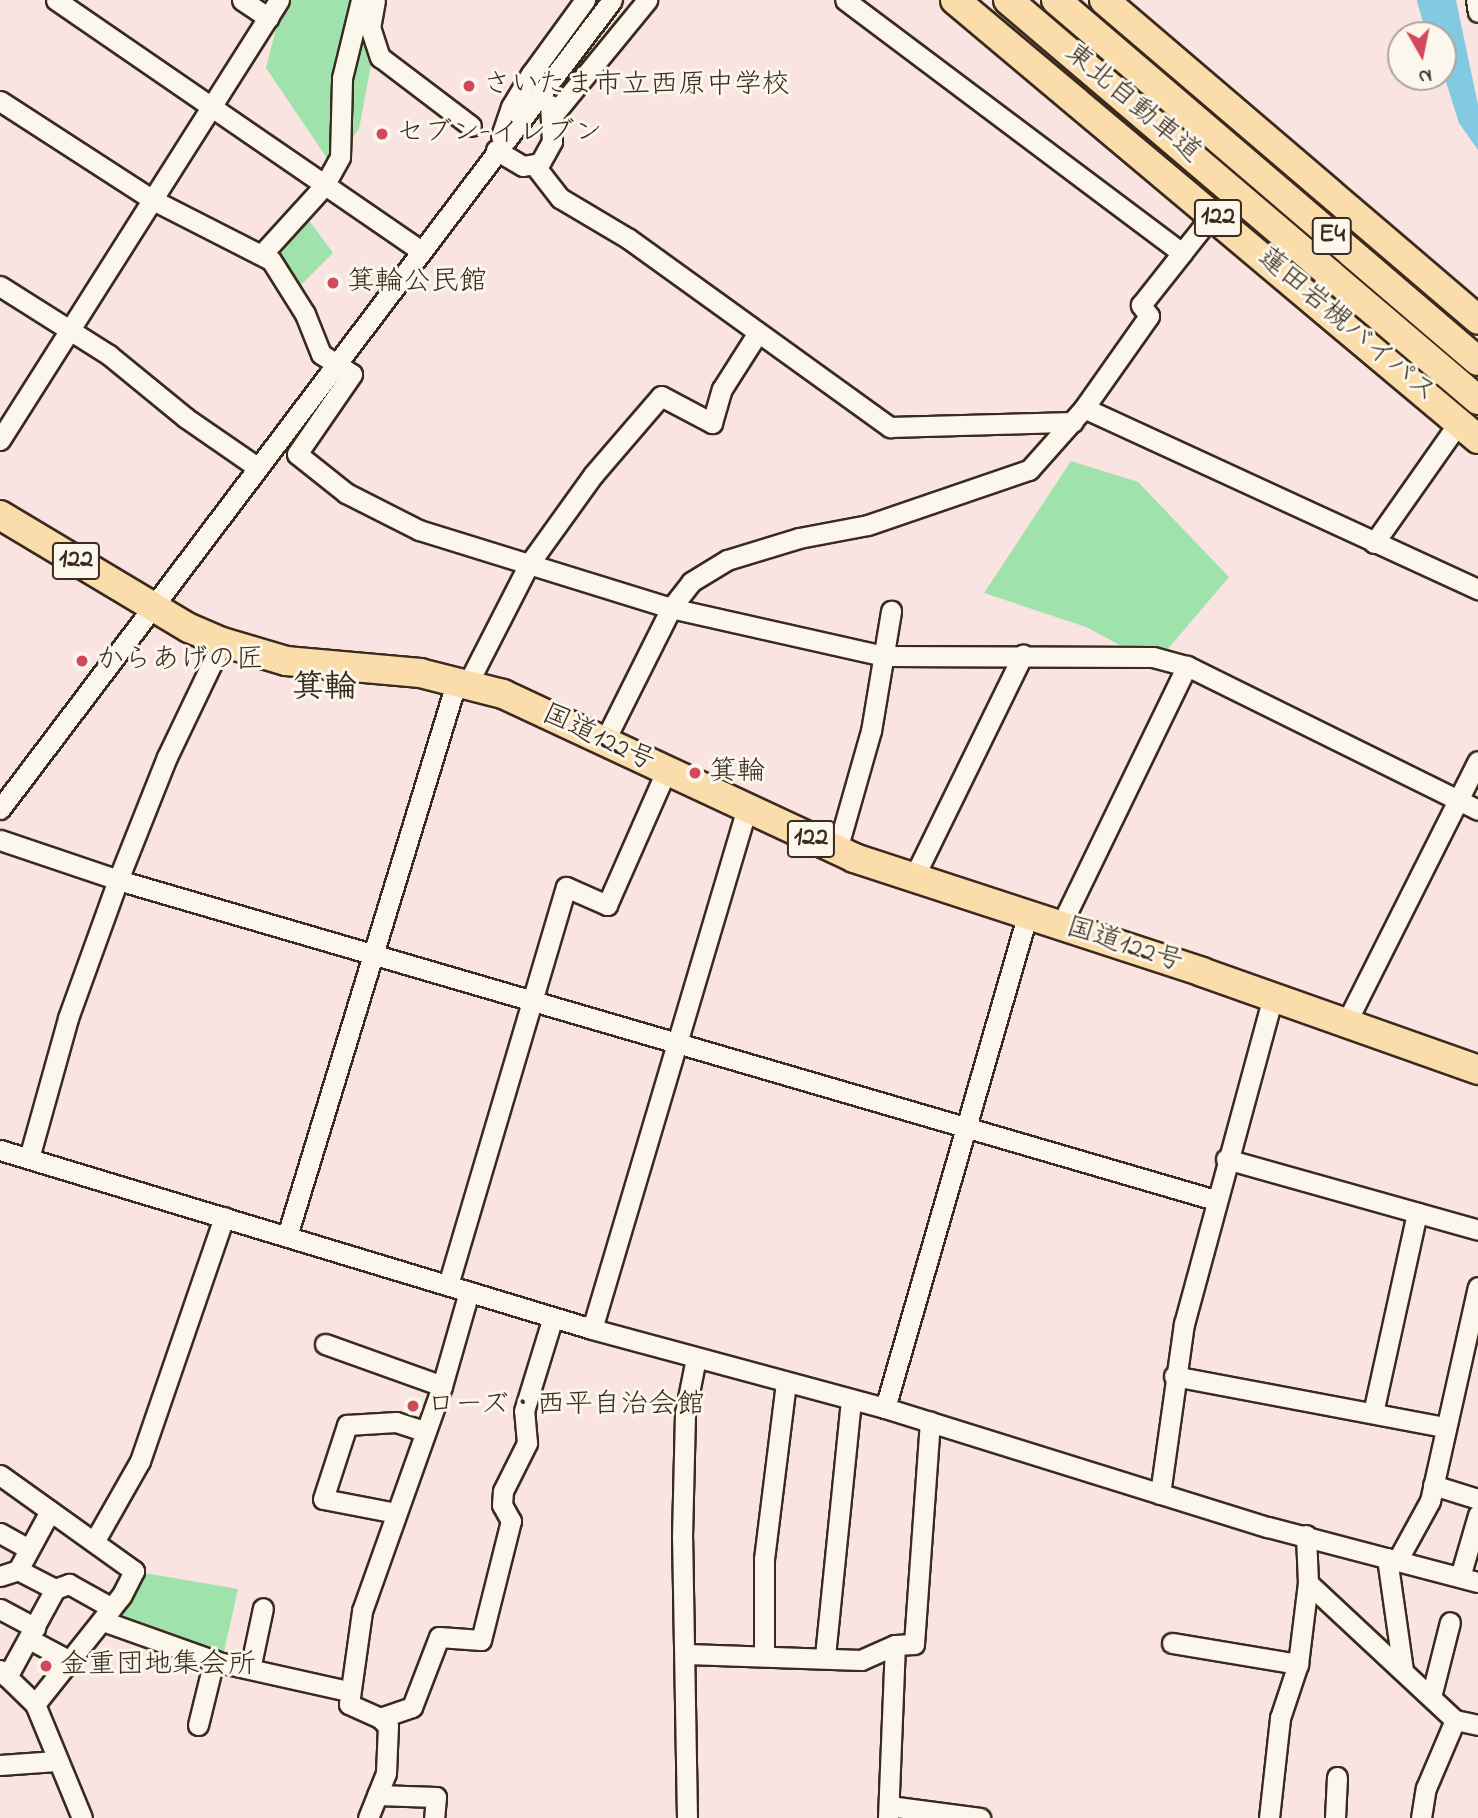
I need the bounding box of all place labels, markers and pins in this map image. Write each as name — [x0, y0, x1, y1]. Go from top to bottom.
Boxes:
place label: さいたま市立西原中学校 — [483, 69, 791, 103]
marker: さいたま市立西原中学校 — [461, 78, 477, 94]
place label: セブン-イレブン — [396, 117, 602, 151]
marker: セブン-イレブン — [374, 126, 390, 142]
place label: 箕輪公民館 — [347, 266, 487, 300]
marker: 箕輪公民館 — [325, 275, 341, 291]
place label: からあげの匠 — [96, 644, 264, 678]
marker: からあげの匠 — [74, 653, 90, 669]
place label: 箕輪 — [709, 756, 765, 790]
marker: 箕輪 — [687, 765, 703, 781]
place label: ローズ・西平自治会館 — [427, 1389, 707, 1423]
marker: ローズ・西平自治会館 — [405, 1398, 421, 1414]
place label: 金重団地集会所 — [60, 1649, 256, 1683]
marker: 金重団地集会所 — [38, 1658, 54, 1674]

